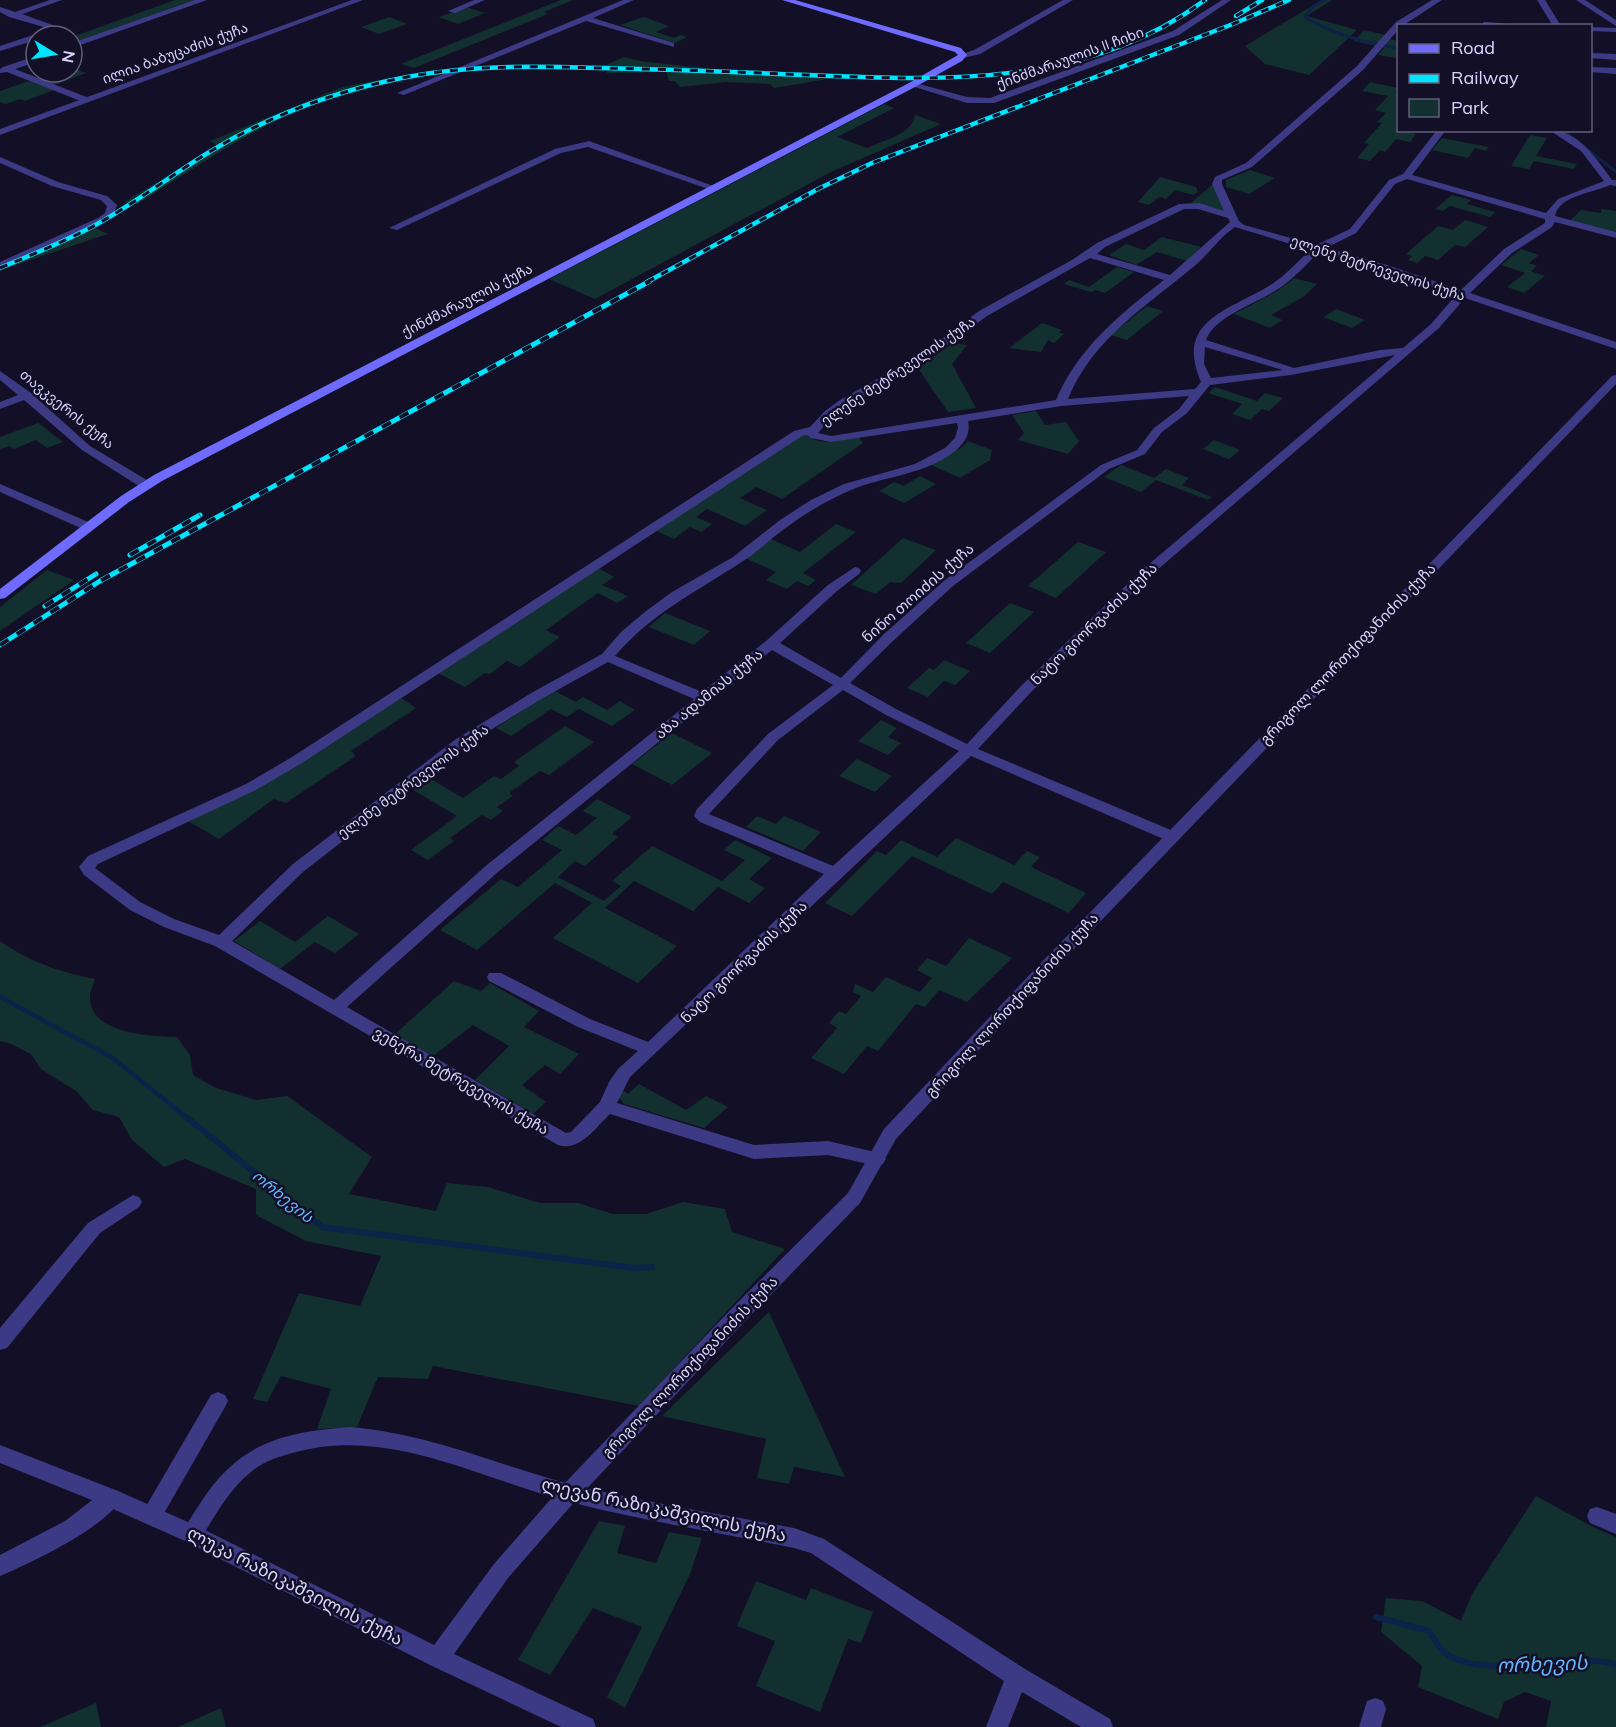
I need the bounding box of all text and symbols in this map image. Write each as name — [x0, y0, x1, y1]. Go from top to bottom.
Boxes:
street label: ილია ბაბუცაძის ქუჩა — [100, 18, 250, 88]
street label: ქინძმარაულის II ჩიხი — [994, 23, 1146, 93]
north arrow — [24, 24, 84, 84]
legend — [1397, 24, 1592, 132]
text: Road — [1451, 36, 1495, 59]
text: N — [58, 49, 80, 65]
text: Railway — [1451, 66, 1519, 89]
text: Park — [1451, 96, 1490, 119]
street label: ელენე მეტრეველის ქუჩა — [1288, 231, 1468, 305]
street label: ქინძმარაულის ქუჩა — [399, 259, 535, 341]
street label: ელენე მეტრეველის ქუჩა — [817, 312, 979, 430]
street label: თავკვერის ქუჩა — [16, 365, 118, 453]
street label: ნინო თოიძის ქუჩა — [858, 539, 978, 646]
street label: ნატო გიორგაძის ქუჩა — [1026, 558, 1161, 689]
street label: გრიგოლ ლორთქიფანიძის ქუჩა — [1256, 559, 1440, 748]
street label: აზა ადამიას ქუჩა — [651, 644, 766, 743]
street label: ელენე მეტრეველის ქუჩა — [334, 720, 492, 842]
street label: ნატო გიორგაძის ქუჩა — [676, 896, 811, 1027]
street label: გრიგოლ ლორთქიფანიძის ქუჩა — [921, 909, 1102, 1101]
street label: ვენერა მეტრეველის ქუჩა — [370, 1022, 552, 1139]
water label: ორხევის — [248, 1165, 318, 1227]
street label: გრიგოლ ლორთქიფანიძის ქუჩა — [598, 1272, 782, 1461]
street label: ლევან რაზიკაშვილის ქუჩა — [540, 1472, 789, 1547]
street label: ლუკა რაზიკაშვილის ქუჩა — [183, 1521, 407, 1650]
water label: ორხევის — [1496, 1649, 1589, 1678]

